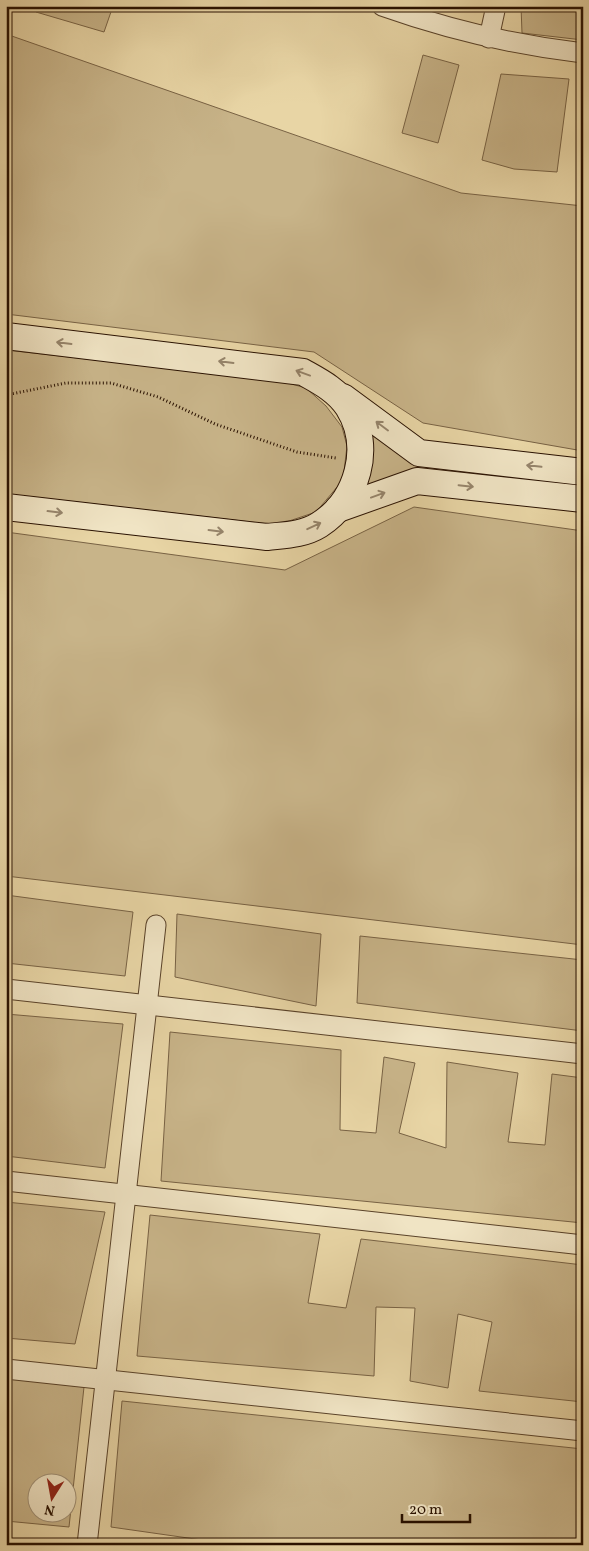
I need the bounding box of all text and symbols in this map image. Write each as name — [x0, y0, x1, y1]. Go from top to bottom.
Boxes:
one-way arrow — [56, 338, 72, 348]
one-way arrow — [218, 357, 234, 367]
one-way arrow — [296, 368, 311, 377]
one-way arrow — [376, 420, 389, 431]
one-way arrow — [527, 461, 543, 471]
one-way arrow — [457, 481, 473, 491]
one-way arrow — [370, 490, 385, 499]
one-way arrow — [46, 507, 62, 517]
one-way arrow — [306, 521, 321, 531]
one-way arrow — [208, 526, 224, 536]
north arrow — [28, 1474, 78, 1524]
scale bar — [402, 1491, 469, 1523]
text: N — [43, 1499, 57, 1520]
text: 20 m — [409, 1500, 442, 1521]

